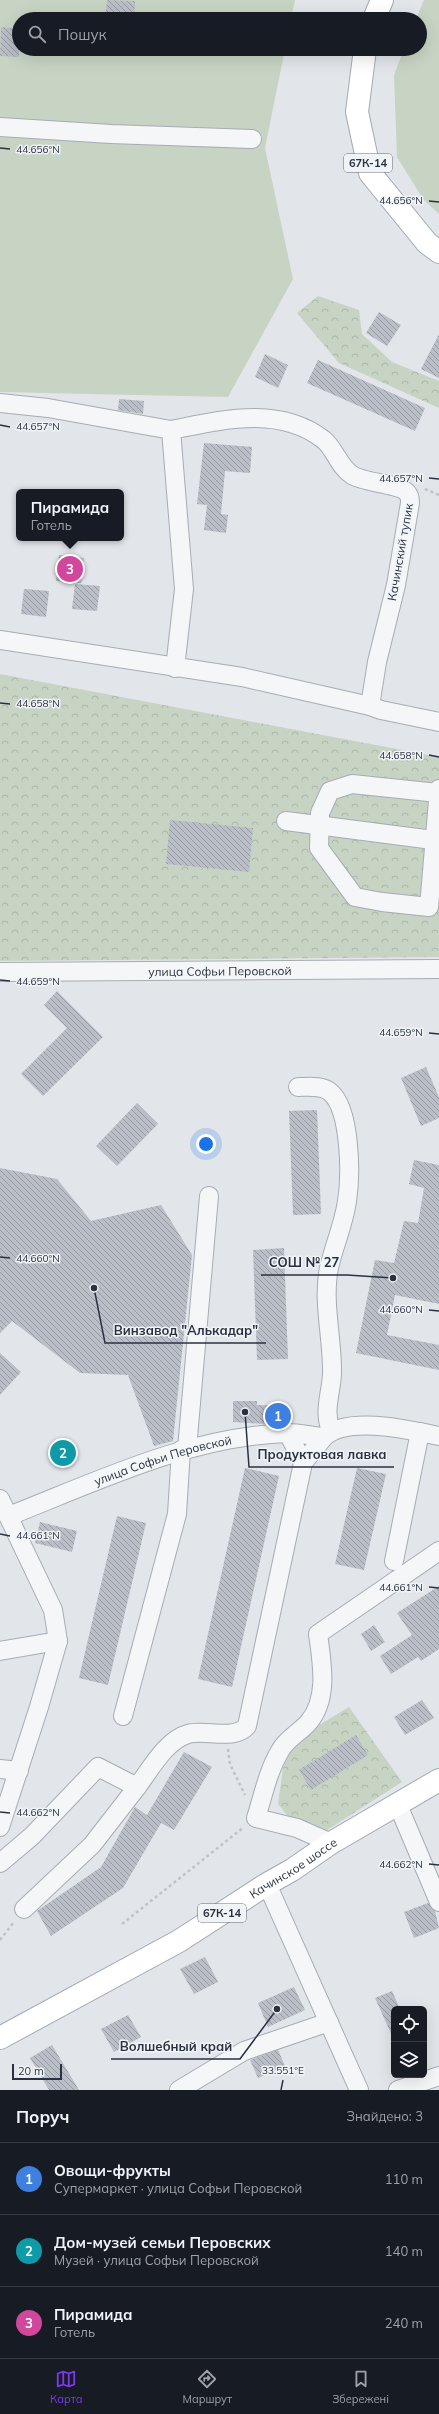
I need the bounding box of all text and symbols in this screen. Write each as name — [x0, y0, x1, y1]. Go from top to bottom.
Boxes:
search box — [12, 12, 427, 56]
icon: search — [26, 23, 48, 45]
text: Пошук — [58, 25, 107, 44]
text: 44.656°N — [16, 143, 60, 156]
road number: 67К-14 — [344, 154, 392, 172]
text: 44.656°N — [379, 194, 423, 207]
text: 44.657°N — [16, 420, 60, 433]
text: 44.657°N — [379, 472, 423, 485]
popup — [16, 489, 124, 541]
text: Пирамида — [31, 498, 109, 517]
street label: Качинский тупик — [384, 501, 416, 602]
text: Готель — [31, 517, 72, 533]
pin: 3 — [57, 554, 83, 584]
text: 44.658°N — [16, 697, 60, 710]
text: 44.658°N — [379, 749, 423, 762]
street label: улица Софьи Перовской — [148, 963, 292, 978]
text: 44.659°N — [16, 975, 60, 988]
text: 44.659°N — [379, 1026, 423, 1039]
your location — [196, 1134, 216, 1154]
callout: СОШ № 27 — [261, 1250, 347, 1275]
text: 44.660°N — [16, 1252, 60, 1265]
text: СОШ № 27 — [269, 1254, 339, 1270]
text: 44.660°N — [379, 1303, 423, 1316]
callout: Винзавод "Алькадар" — [105, 1318, 266, 1343]
text: Винзавод "Алькадар" — [114, 1322, 258, 1338]
pin: 1 — [265, 1401, 291, 1431]
street label: улица Софьи Перовской — [92, 1432, 233, 1488]
pin: 2 — [50, 1438, 76, 1468]
callout: Продуктовая лавка — [249, 1442, 394, 1467]
text: Продуктовая лавка — [257, 1446, 387, 1463]
text: 44.661°N — [16, 1529, 60, 1542]
text: 44.661°N — [379, 1581, 423, 1594]
text: 44.662°N — [16, 1806, 60, 1819]
street label: Качинское шоссе — [246, 1834, 339, 1901]
text: 44.662°N — [379, 1858, 423, 1871]
road number: 67К-14 — [198, 1904, 246, 1922]
map controls — [391, 2006, 427, 2078]
button: locate — [391, 2006, 427, 2042]
callout: Волшебный край — [111, 2034, 240, 2059]
text: Волшебный край — [120, 2038, 232, 2054]
button: layers — [391, 2042, 427, 2078]
scale bar — [12, 2062, 62, 2081]
text: 20 m — [18, 2064, 44, 2078]
text: 33.551°E — [262, 2064, 304, 2077]
text: Поруч — [16, 2106, 69, 2127]
text: Знайдено: 3 — [346, 2108, 423, 2124]
text: Овощи-фрукты — [54, 2161, 171, 2180]
text: 1 — [25, 2171, 33, 2187]
text: 110 m — [385, 2171, 423, 2187]
text: Супермаркет · улица Софьи Перовской — [54, 2180, 302, 2196]
text: Дом-музей семьи Перовских — [54, 2233, 271, 2252]
text: 2 — [25, 2243, 33, 2259]
text: 140 m — [385, 2243, 423, 2259]
text: Музей · улица Софьи Перовской — [54, 2252, 259, 2268]
text: Пирамида — [54, 2305, 133, 2324]
text: 3 — [25, 2315, 33, 2331]
text: 240 m — [385, 2315, 423, 2331]
text: Готель — [54, 2324, 95, 2340]
tab: Карта — [50, 2368, 82, 2406]
tab: Маршрут — [183, 2368, 232, 2406]
tab: Збережені — [332, 2368, 389, 2406]

